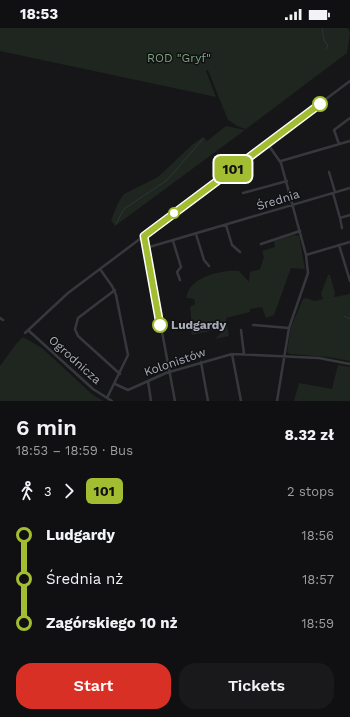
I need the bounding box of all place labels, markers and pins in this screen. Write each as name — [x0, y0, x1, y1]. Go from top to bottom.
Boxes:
unlabelled marker — [312, 96, 328, 112]
unlabelled marker — [168, 207, 180, 219]
marker: Ludgardy — [152, 317, 168, 333]
place label: Ludgardy — [171, 318, 226, 332]

